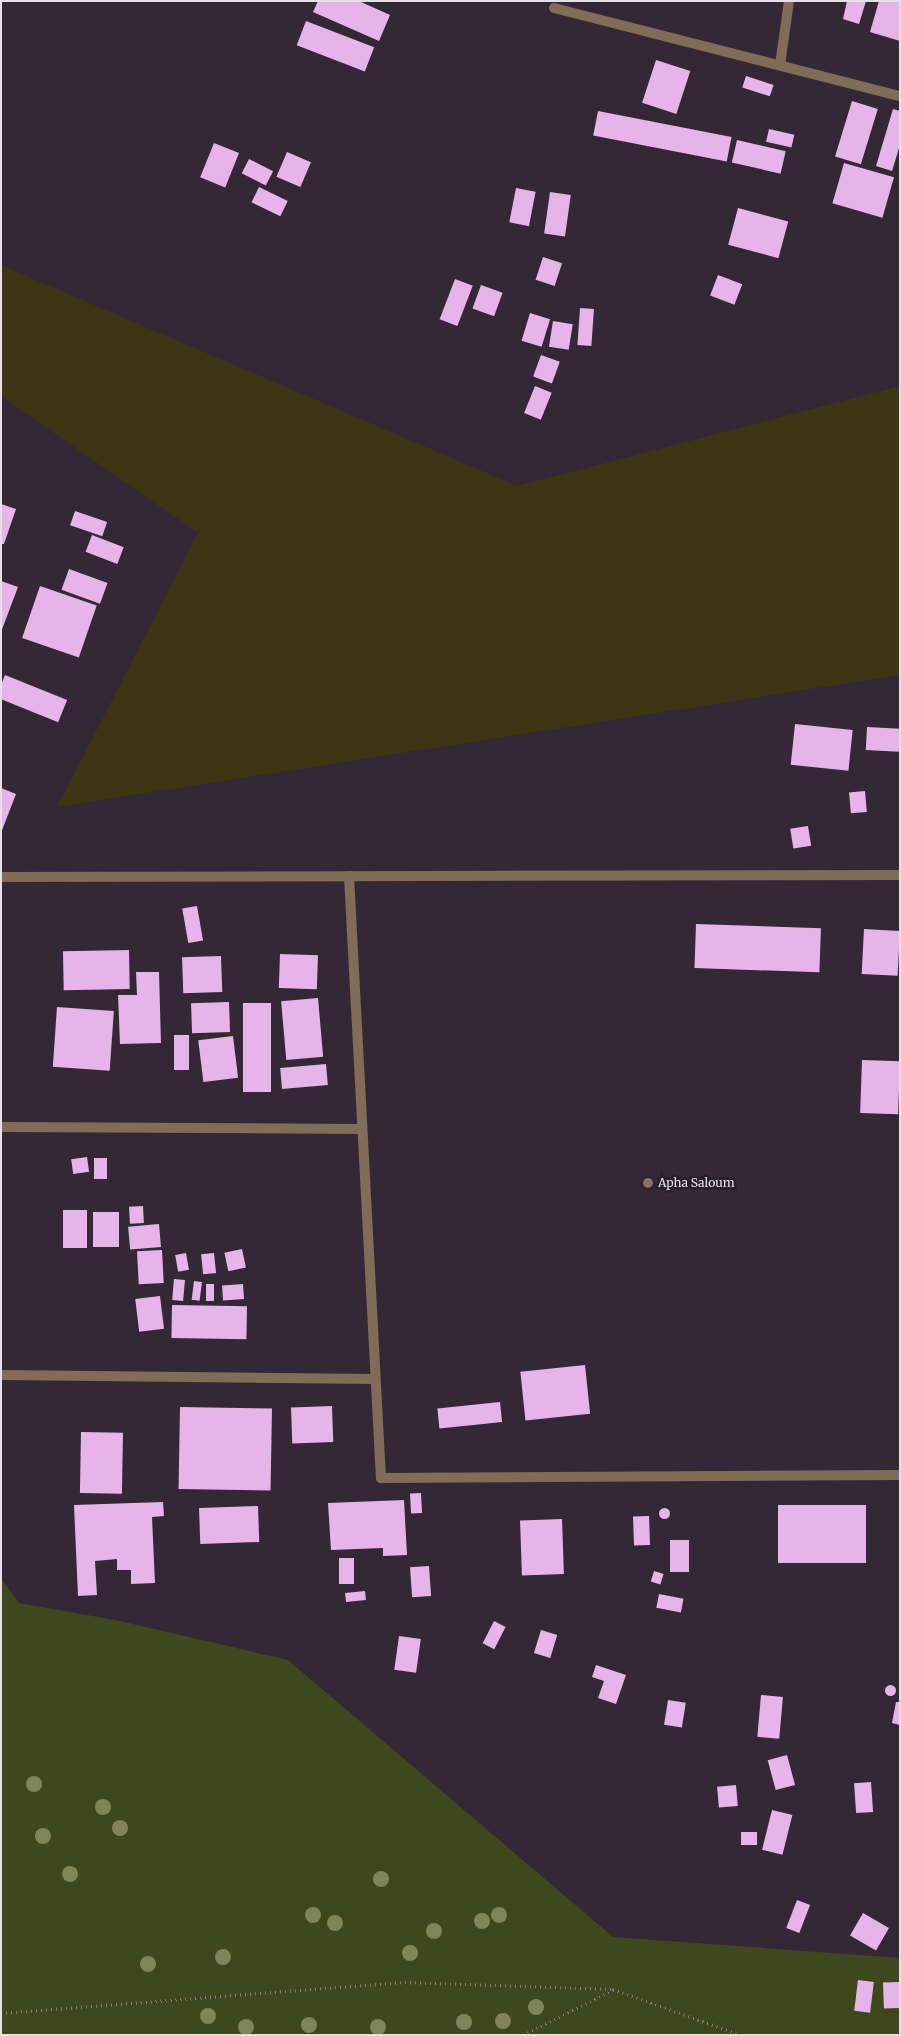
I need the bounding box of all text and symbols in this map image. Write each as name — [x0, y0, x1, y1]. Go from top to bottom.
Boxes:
place label: Apha Saloum — [658, 1176, 735, 1190]
marker: Apha Saloum — [642, 1177, 654, 1189]

